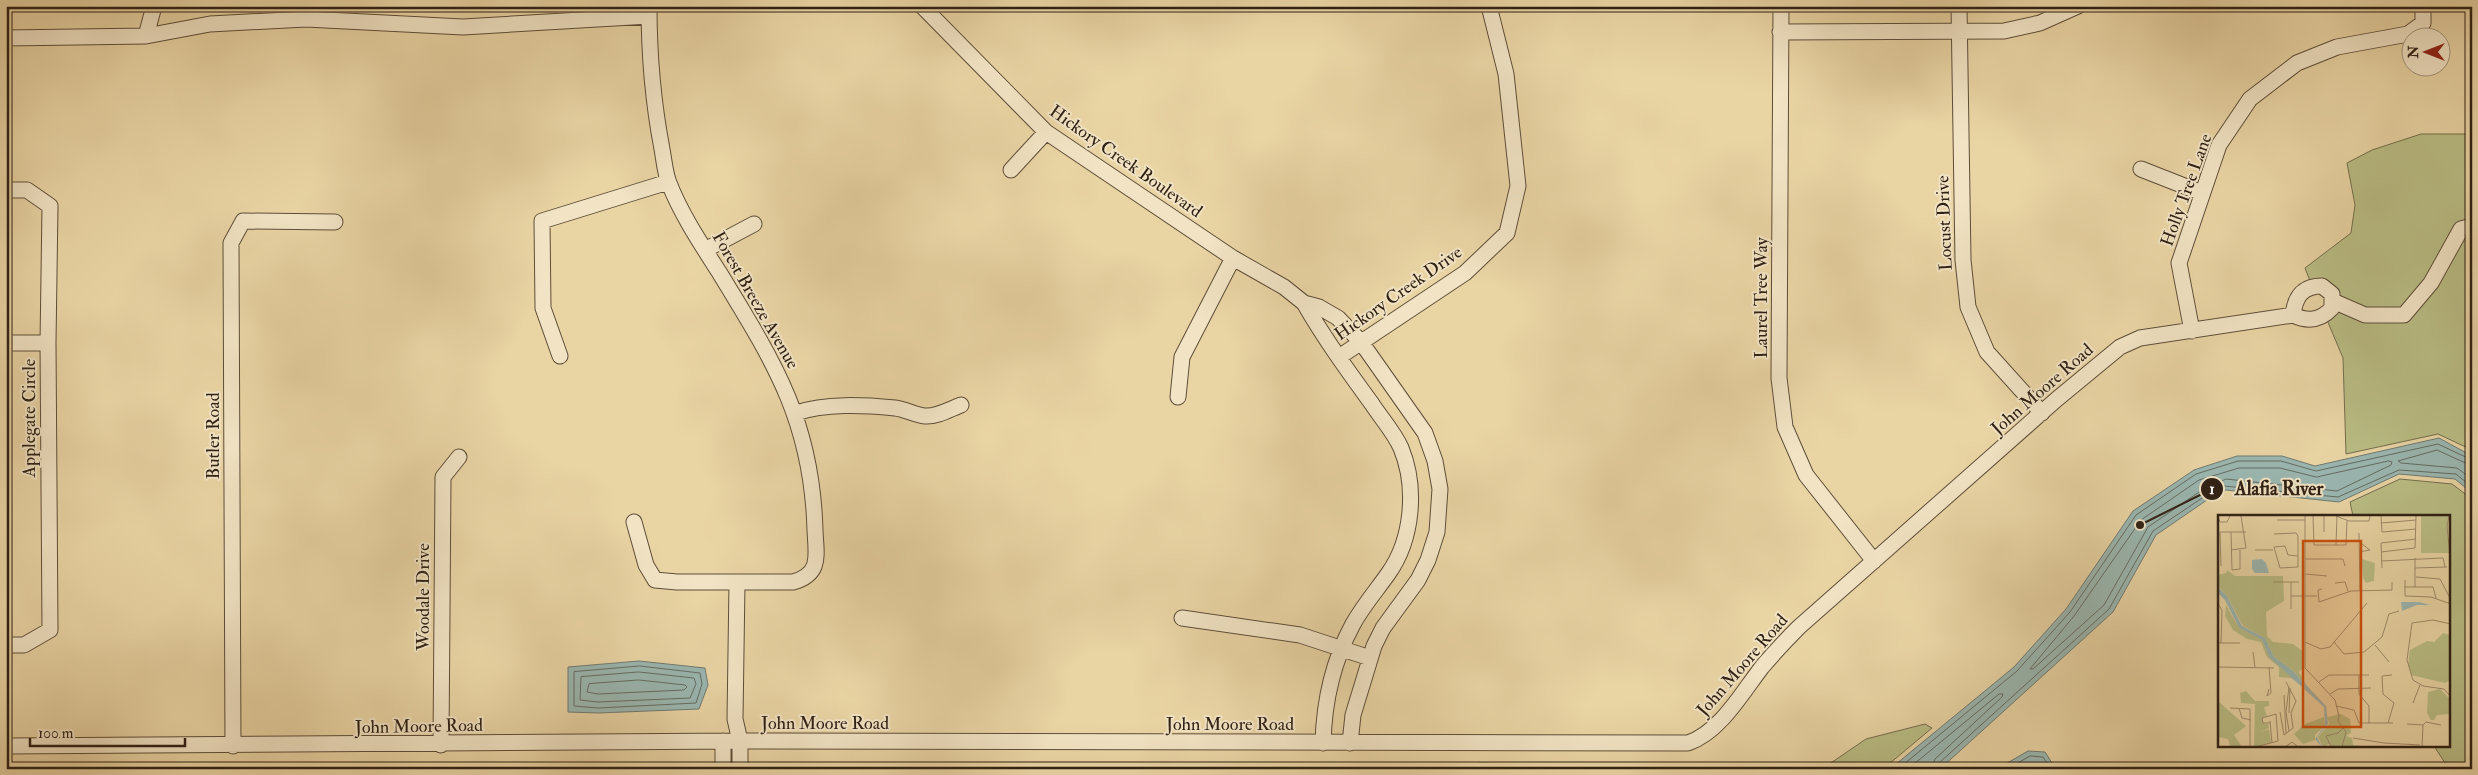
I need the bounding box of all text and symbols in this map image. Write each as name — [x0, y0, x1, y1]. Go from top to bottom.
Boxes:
north arrow — [2400, 28, 2450, 78]
text: N — [2405, 45, 2422, 59]
street label: Hickory Creek Boulevard — [1045, 100, 1207, 223]
street label: Holly Tree Lane — [2155, 130, 2218, 250]
street label: Locust Drive — [1931, 174, 1958, 271]
street label: Forest Breeze Avenue — [707, 227, 805, 374]
street label: Laurel Tree Way — [1750, 236, 1773, 359]
street label: Hickory Creek Drive — [1330, 241, 1467, 346]
street label: John Moore Road — [1986, 339, 2098, 441]
street label: Applegate Circle — [18, 358, 41, 478]
street label: Butler Road — [202, 392, 225, 480]
callout: Alafia River — [2200, 472, 2333, 506]
text: Alafia River — [2234, 477, 2324, 501]
text: 1 — [2209, 480, 2215, 499]
inset map — [2218, 515, 2450, 748]
street label: Woodale Drive — [412, 543, 435, 652]
street label: John Moore Road — [1691, 609, 1793, 722]
street label: John Moore Road — [760, 712, 889, 735]
street label: John Moore Road — [1165, 713, 1294, 736]
street label: John Moore Road — [354, 714, 483, 739]
scale bar — [30, 715, 185, 747]
text: 100 m — [38, 724, 74, 743]

